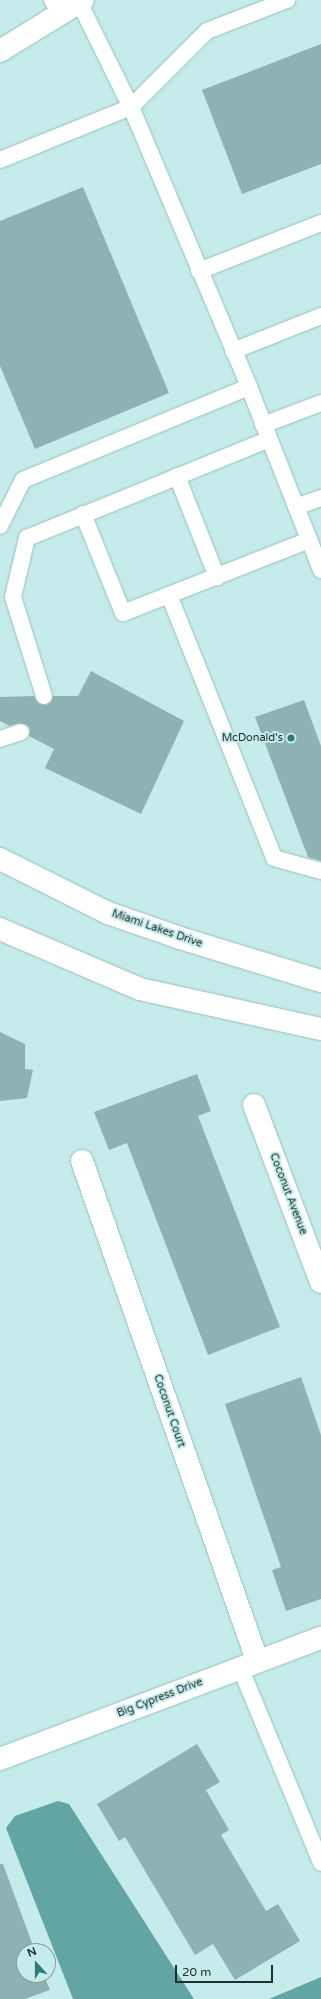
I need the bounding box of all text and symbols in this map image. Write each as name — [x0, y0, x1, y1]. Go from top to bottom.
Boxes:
place label: McDonald's — [222, 731, 283, 745]
marker: McDonald's — [286, 733, 296, 743]
street label: Miami Lakes Drive — [110, 907, 204, 951]
street label: Coconut Avenue — [266, 1151, 310, 1237]
street label: Coconut Court — [150, 1373, 188, 1449]
street label: Big Cypress Drive — [115, 1676, 205, 1720]
north arrow — [16, 1943, 56, 1983]
text: N — [25, 1945, 38, 1960]
scale bar — [177, 1957, 275, 1983]
text: 20 m — [182, 1965, 211, 1979]

